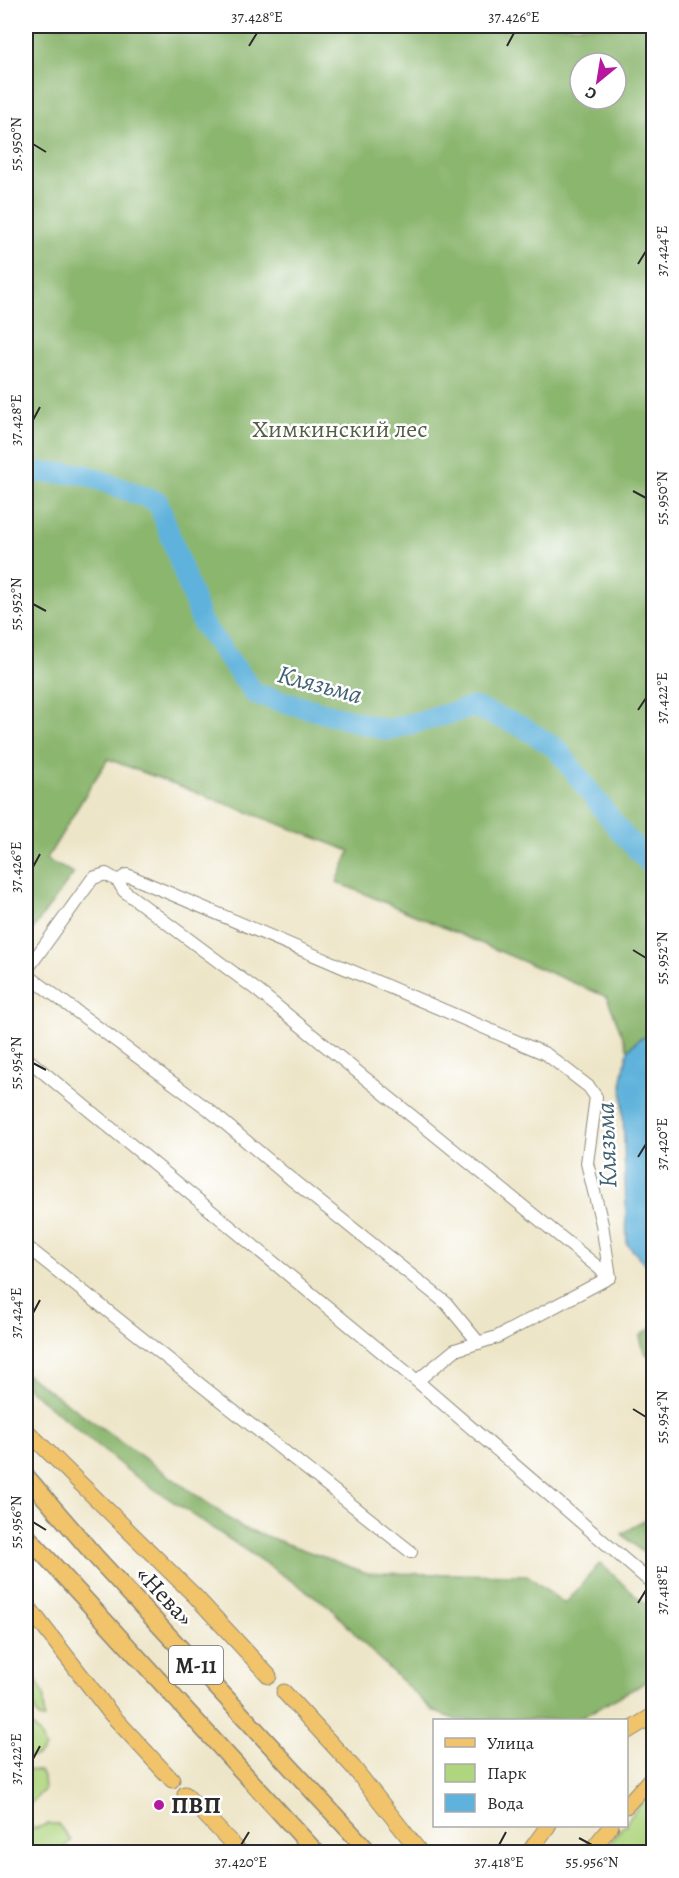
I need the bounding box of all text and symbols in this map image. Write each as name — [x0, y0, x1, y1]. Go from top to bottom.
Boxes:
text: 37.428°E — [231, 7, 283, 27]
text: 37.426°E — [488, 7, 540, 27]
north arrow — [568, 51, 628, 111]
text: С — [581, 81, 601, 105]
text: 55.950°N — [6, 117, 26, 171]
text: 37.424°E — [652, 225, 672, 277]
text: 37.428°E — [6, 394, 26, 446]
park label: Химкинский лес — [252, 413, 428, 445]
text: 55.950°N — [652, 471, 672, 525]
text: 55.952°N — [6, 577, 26, 631]
water label: Клязьма — [274, 656, 366, 713]
text: 37.422°E — [652, 672, 672, 724]
text: 37.426°E — [6, 841, 26, 893]
text: 55.952°N — [652, 931, 672, 985]
text: 55.954°N — [6, 1036, 26, 1089]
water label: Клязьма — [588, 1101, 625, 1189]
text: 37.420°E — [652, 1118, 672, 1170]
text: 37.424°E — [6, 1287, 26, 1339]
text: 55.954°N — [652, 1390, 672, 1443]
text: 55.956°N — [6, 1495, 26, 1549]
street label: «Нева» — [129, 1559, 201, 1633]
text: 37.418°E — [652, 1565, 672, 1615]
road number: М-11 — [169, 1646, 223, 1684]
legend — [433, 1719, 628, 1827]
text: Улица — [487, 1731, 535, 1755]
text: 37.422°E — [6, 1733, 26, 1785]
text: Парк — [487, 1761, 527, 1785]
place label: ПВП — [171, 1789, 221, 1821]
text: Вода — [487, 1791, 525, 1815]
marker: ПВП — [152, 1798, 166, 1812]
text: 37.420°E — [215, 1852, 267, 1872]
text: 37.418°E — [474, 1852, 524, 1872]
text: 55.956°N — [566, 1852, 619, 1872]

